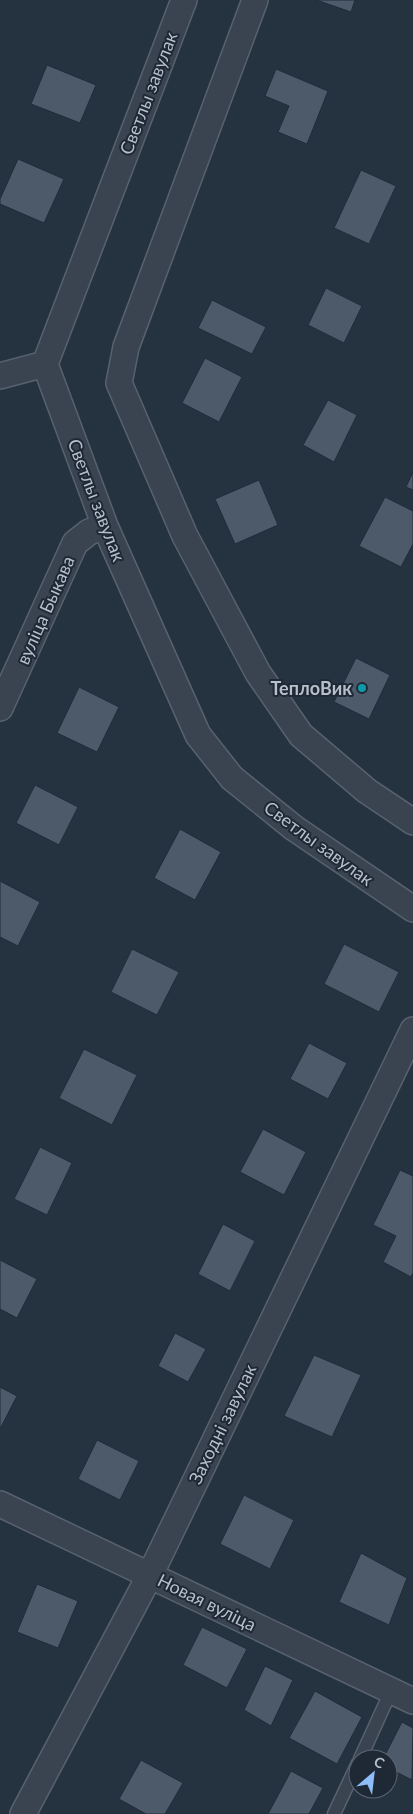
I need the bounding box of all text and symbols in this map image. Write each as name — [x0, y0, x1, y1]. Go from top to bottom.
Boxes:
street label: Светлы завулак — [115, 28, 182, 157]
street label: Светлы завулак — [64, 436, 131, 565]
street label: вуліца Быкава — [11, 552, 79, 668]
place label: ТеплоВик — [270, 677, 352, 699]
marker: ТеплоВик — [356, 682, 368, 694]
street label: Светлы завулак — [260, 796, 378, 890]
street label: Заходні завулак — [183, 1360, 261, 1488]
street label: Новая вуліца — [154, 1569, 260, 1635]
north arrow — [348, 1749, 398, 1799]
text: С — [371, 1752, 388, 1772]

